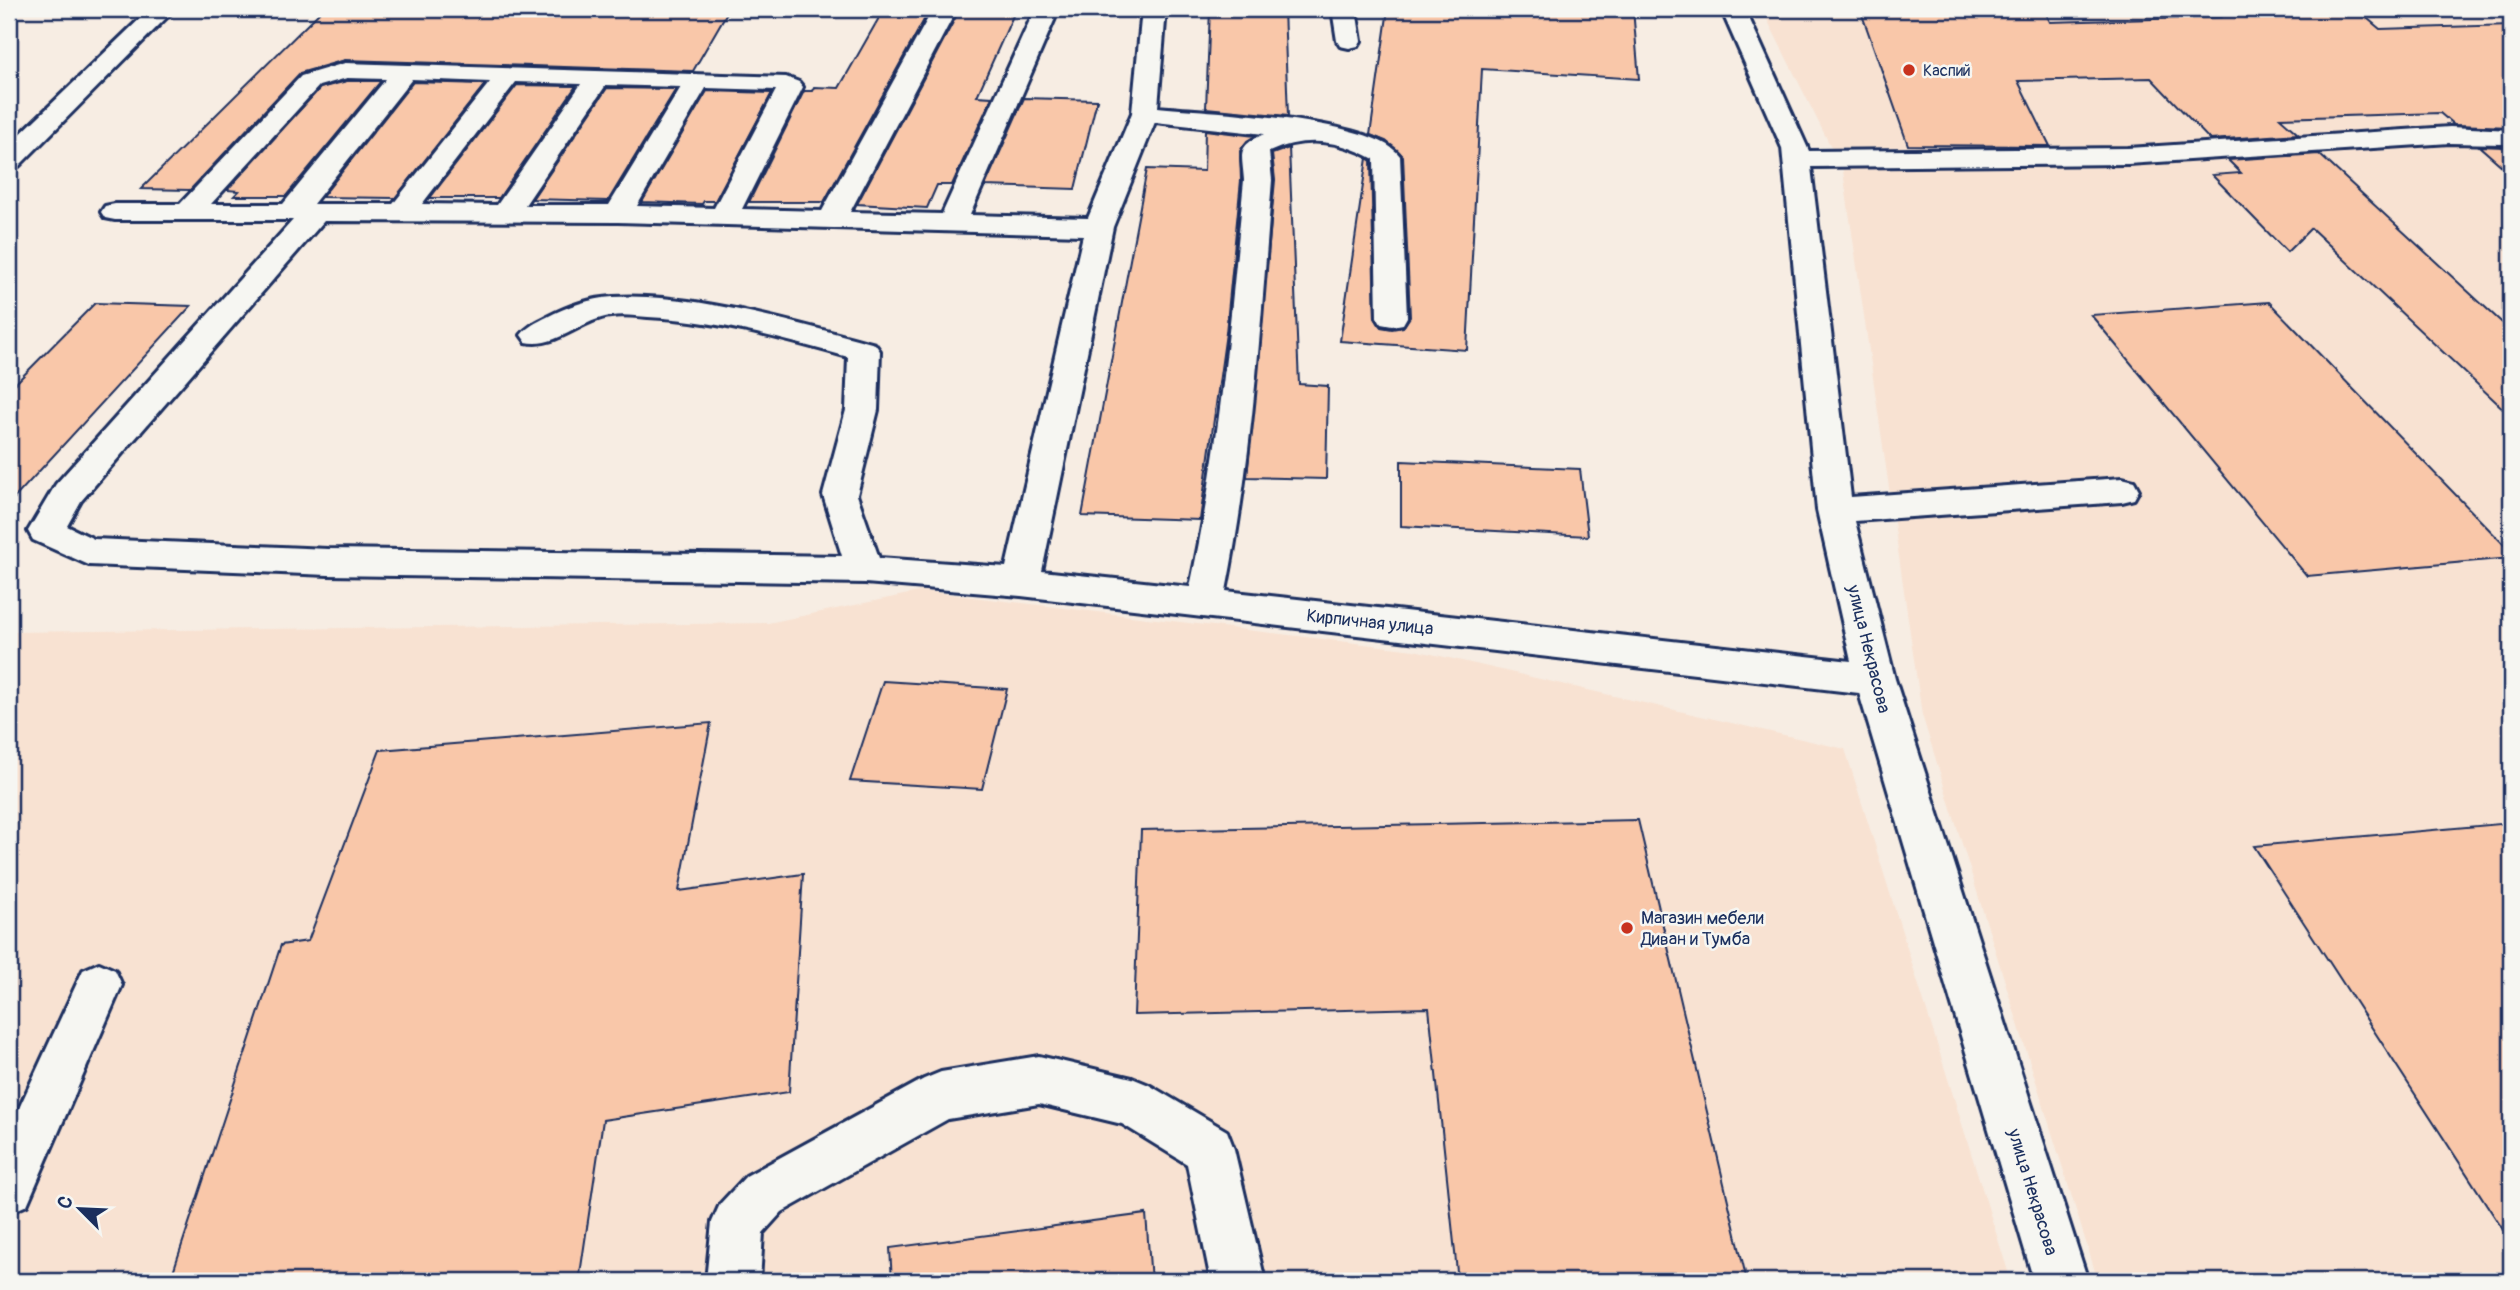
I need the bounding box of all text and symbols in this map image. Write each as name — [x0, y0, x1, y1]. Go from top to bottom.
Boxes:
place label: Каспий — [1923, 61, 1971, 81]
marker: Каспий — [1901, 62, 1917, 78]
street label: улица Некрасова — [1841, 582, 1896, 716]
street label: Кирпичная улица — [1305, 604, 1435, 641]
place label: Магазин мебели Диван и Тумба — [1640, 907, 1764, 951]
marker: Магазин мебели Диван и Тумба — [1619, 920, 1635, 936]
street label: улица Некрасова — [2002, 1125, 2063, 1258]
north arrow — [46, 1174, 116, 1244]
text: С — [52, 1192, 79, 1213]

